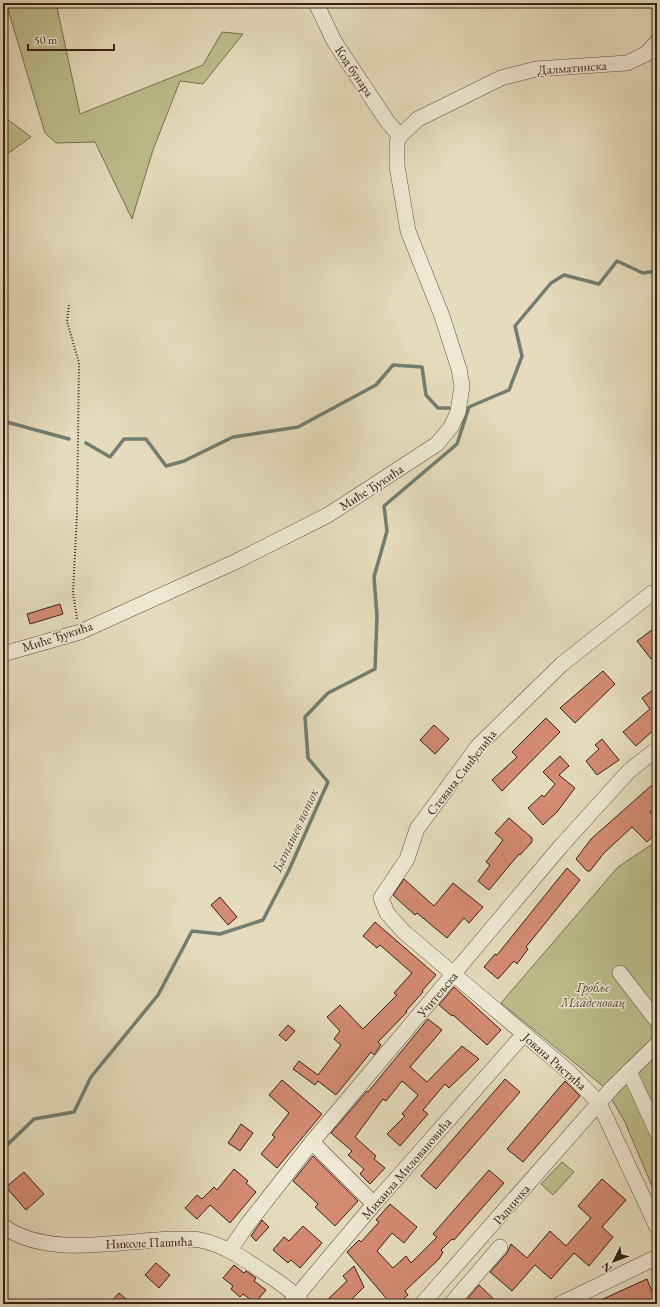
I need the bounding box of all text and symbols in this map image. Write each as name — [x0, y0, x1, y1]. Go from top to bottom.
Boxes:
scale bar — [28, 26, 114, 52]
text: 50 m — [34, 32, 58, 48]
street label: Код бунара — [331, 42, 378, 101]
street label: Далматинска — [537, 57, 608, 78]
street label: Миће Ђукића — [336, 460, 407, 514]
street label: Миће Ђукића — [20, 617, 95, 656]
street label: Стевана Синђелића — [423, 725, 501, 819]
water label: Баташев поток — [267, 785, 322, 876]
street label: Учитељска — [413, 967, 462, 1022]
park label: Гробље Младеновац — [560, 979, 625, 1011]
street label: Јована Ристића — [518, 1028, 591, 1094]
street label: Михаила Миловановића — [357, 1113, 456, 1223]
street label: Радничка — [489, 1180, 534, 1228]
street label: Николе Пашића — [105, 1232, 194, 1253]
north arrow — [594, 1241, 634, 1281]
text: N — [598, 1260, 615, 1276]

